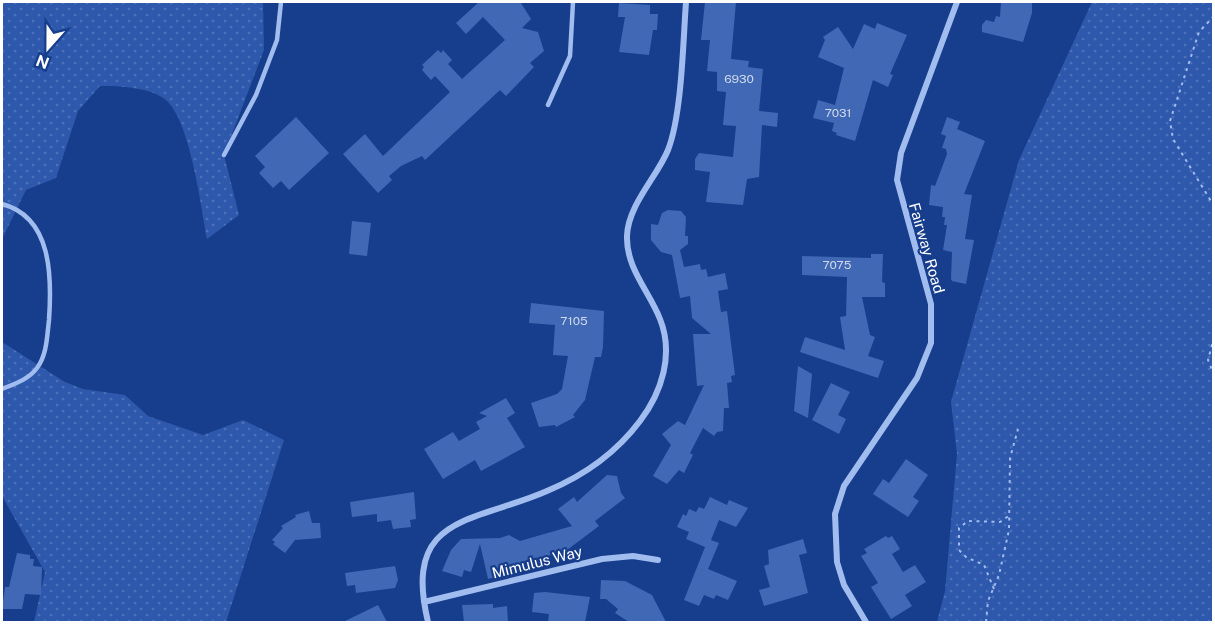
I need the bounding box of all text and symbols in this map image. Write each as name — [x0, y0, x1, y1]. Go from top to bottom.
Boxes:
north arrow — [18, 18, 78, 78]
text: N — [34, 50, 52, 73]
house number: 6930 — [724, 72, 754, 86]
house number: 7031 — [825, 106, 851, 120]
street label: Fairway Road — [906, 201, 948, 295]
house number: 7075 — [823, 258, 852, 272]
house number: 7105 — [560, 314, 588, 328]
street label: Mimulus Way — [490, 543, 584, 581]

